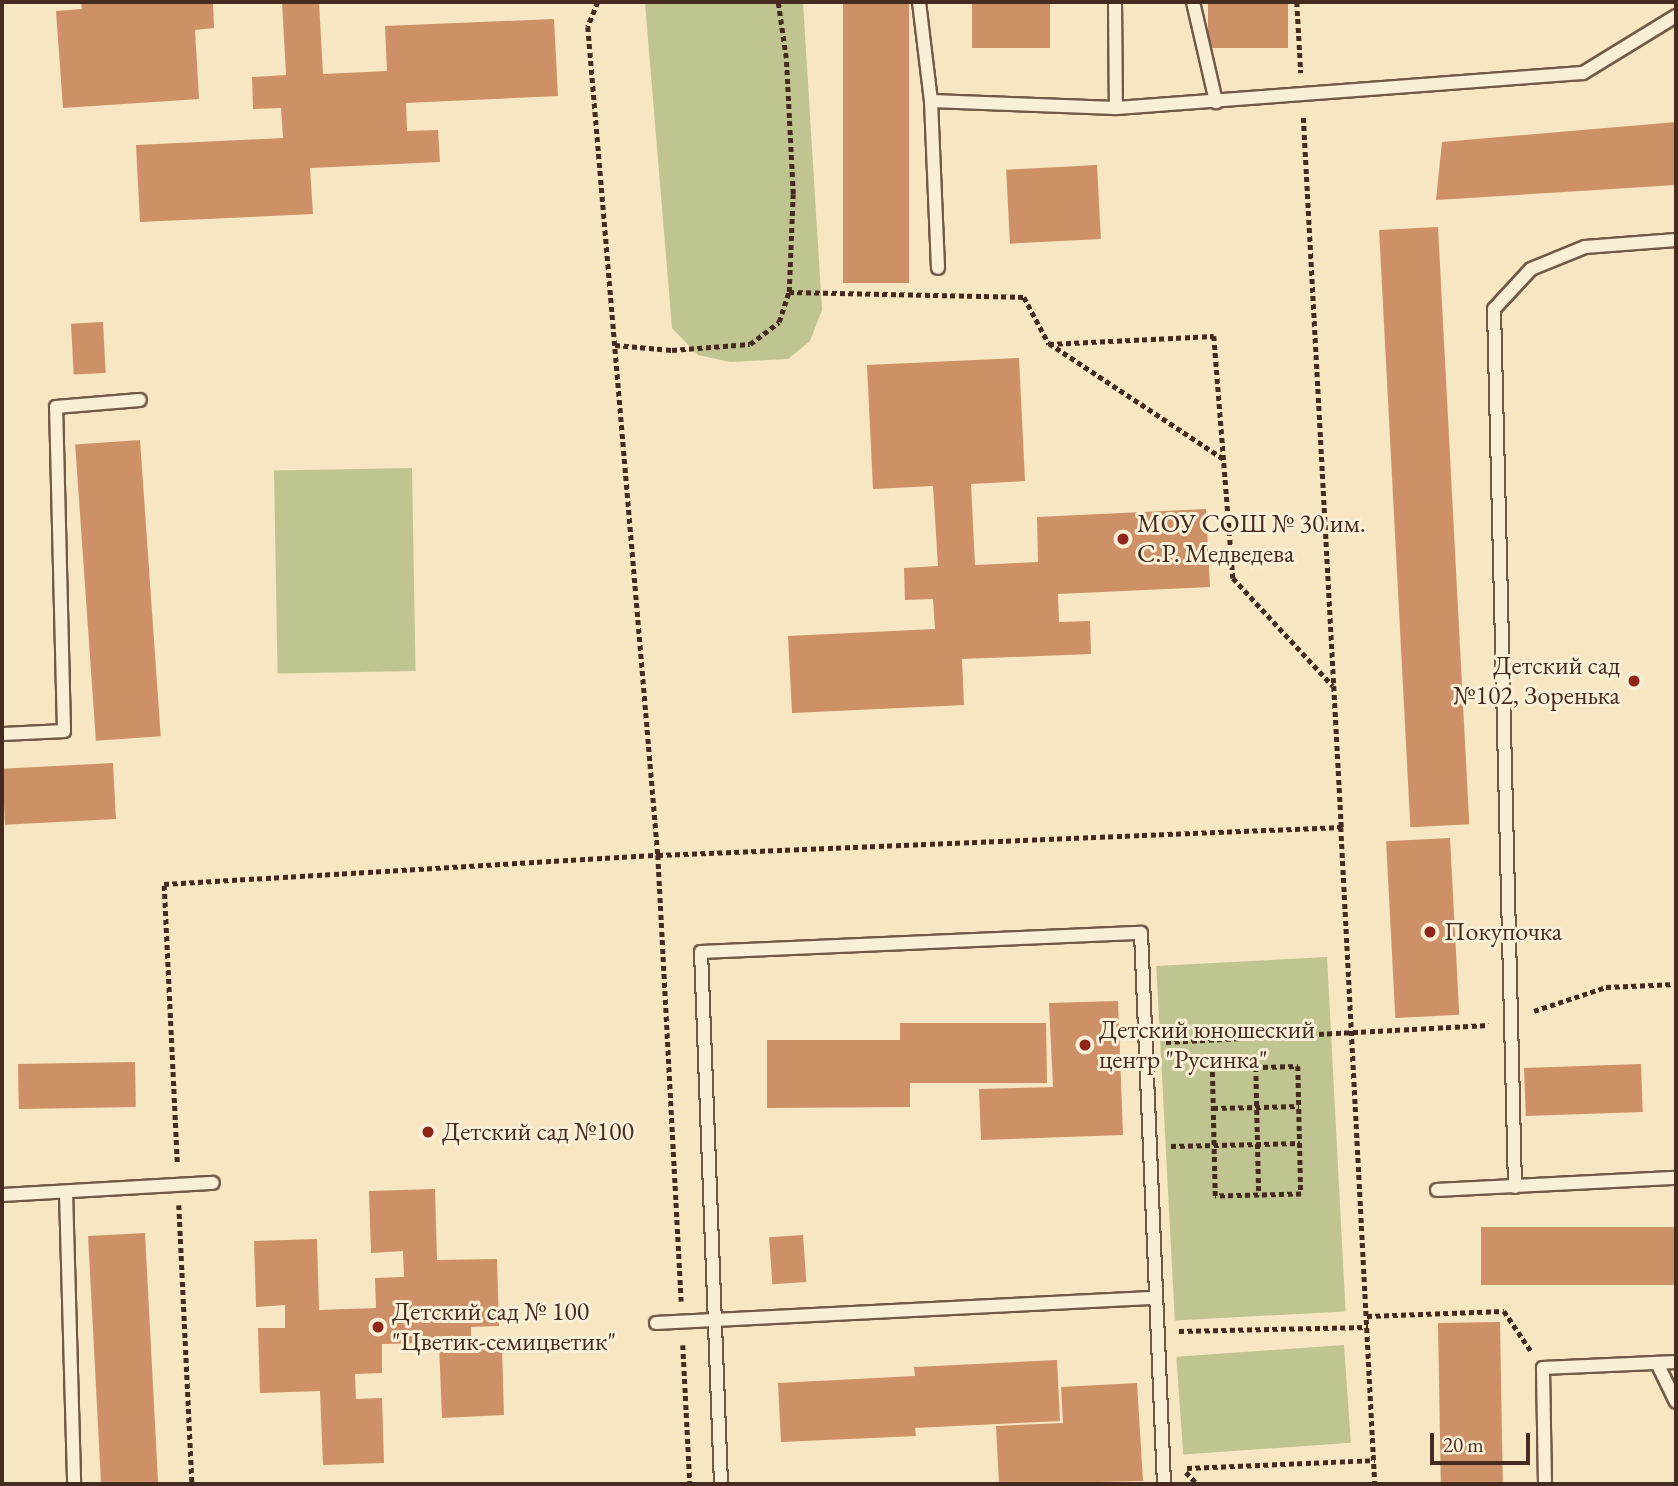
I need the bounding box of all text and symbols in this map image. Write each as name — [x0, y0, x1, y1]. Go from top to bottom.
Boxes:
place label: МОУ СОШ № 30 им. С.Р. Медведева — [1137, 508, 1366, 570]
marker: МОУ СОШ № 30 им. С.Р. Медведева — [1115, 531, 1131, 547]
place label: Детский сад №102, Зоренька — [1453, 650, 1620, 712]
marker: Детский сад №102, Зоренька — [1626, 673, 1642, 689]
place label: Покупочка — [1444, 916, 1562, 948]
marker: Покупочка — [1422, 924, 1438, 940]
place label: Детский юношеский центр "Русинка" — [1099, 1014, 1315, 1076]
marker: Детский юношеский центр "Русинка" — [1077, 1037, 1093, 1053]
place label: Детский сад №100 — [442, 1116, 634, 1148]
marker: Детский сад №100 — [420, 1124, 436, 1140]
place label: Детский сад № 100 "Цветик-семицветик" — [392, 1296, 616, 1358]
marker: Детский сад № 100 "Цветик-семицветик" — [370, 1319, 386, 1335]
scale bar — [1433, 1420, 1533, 1464]
text: 20 m — [1443, 1431, 1484, 1458]

